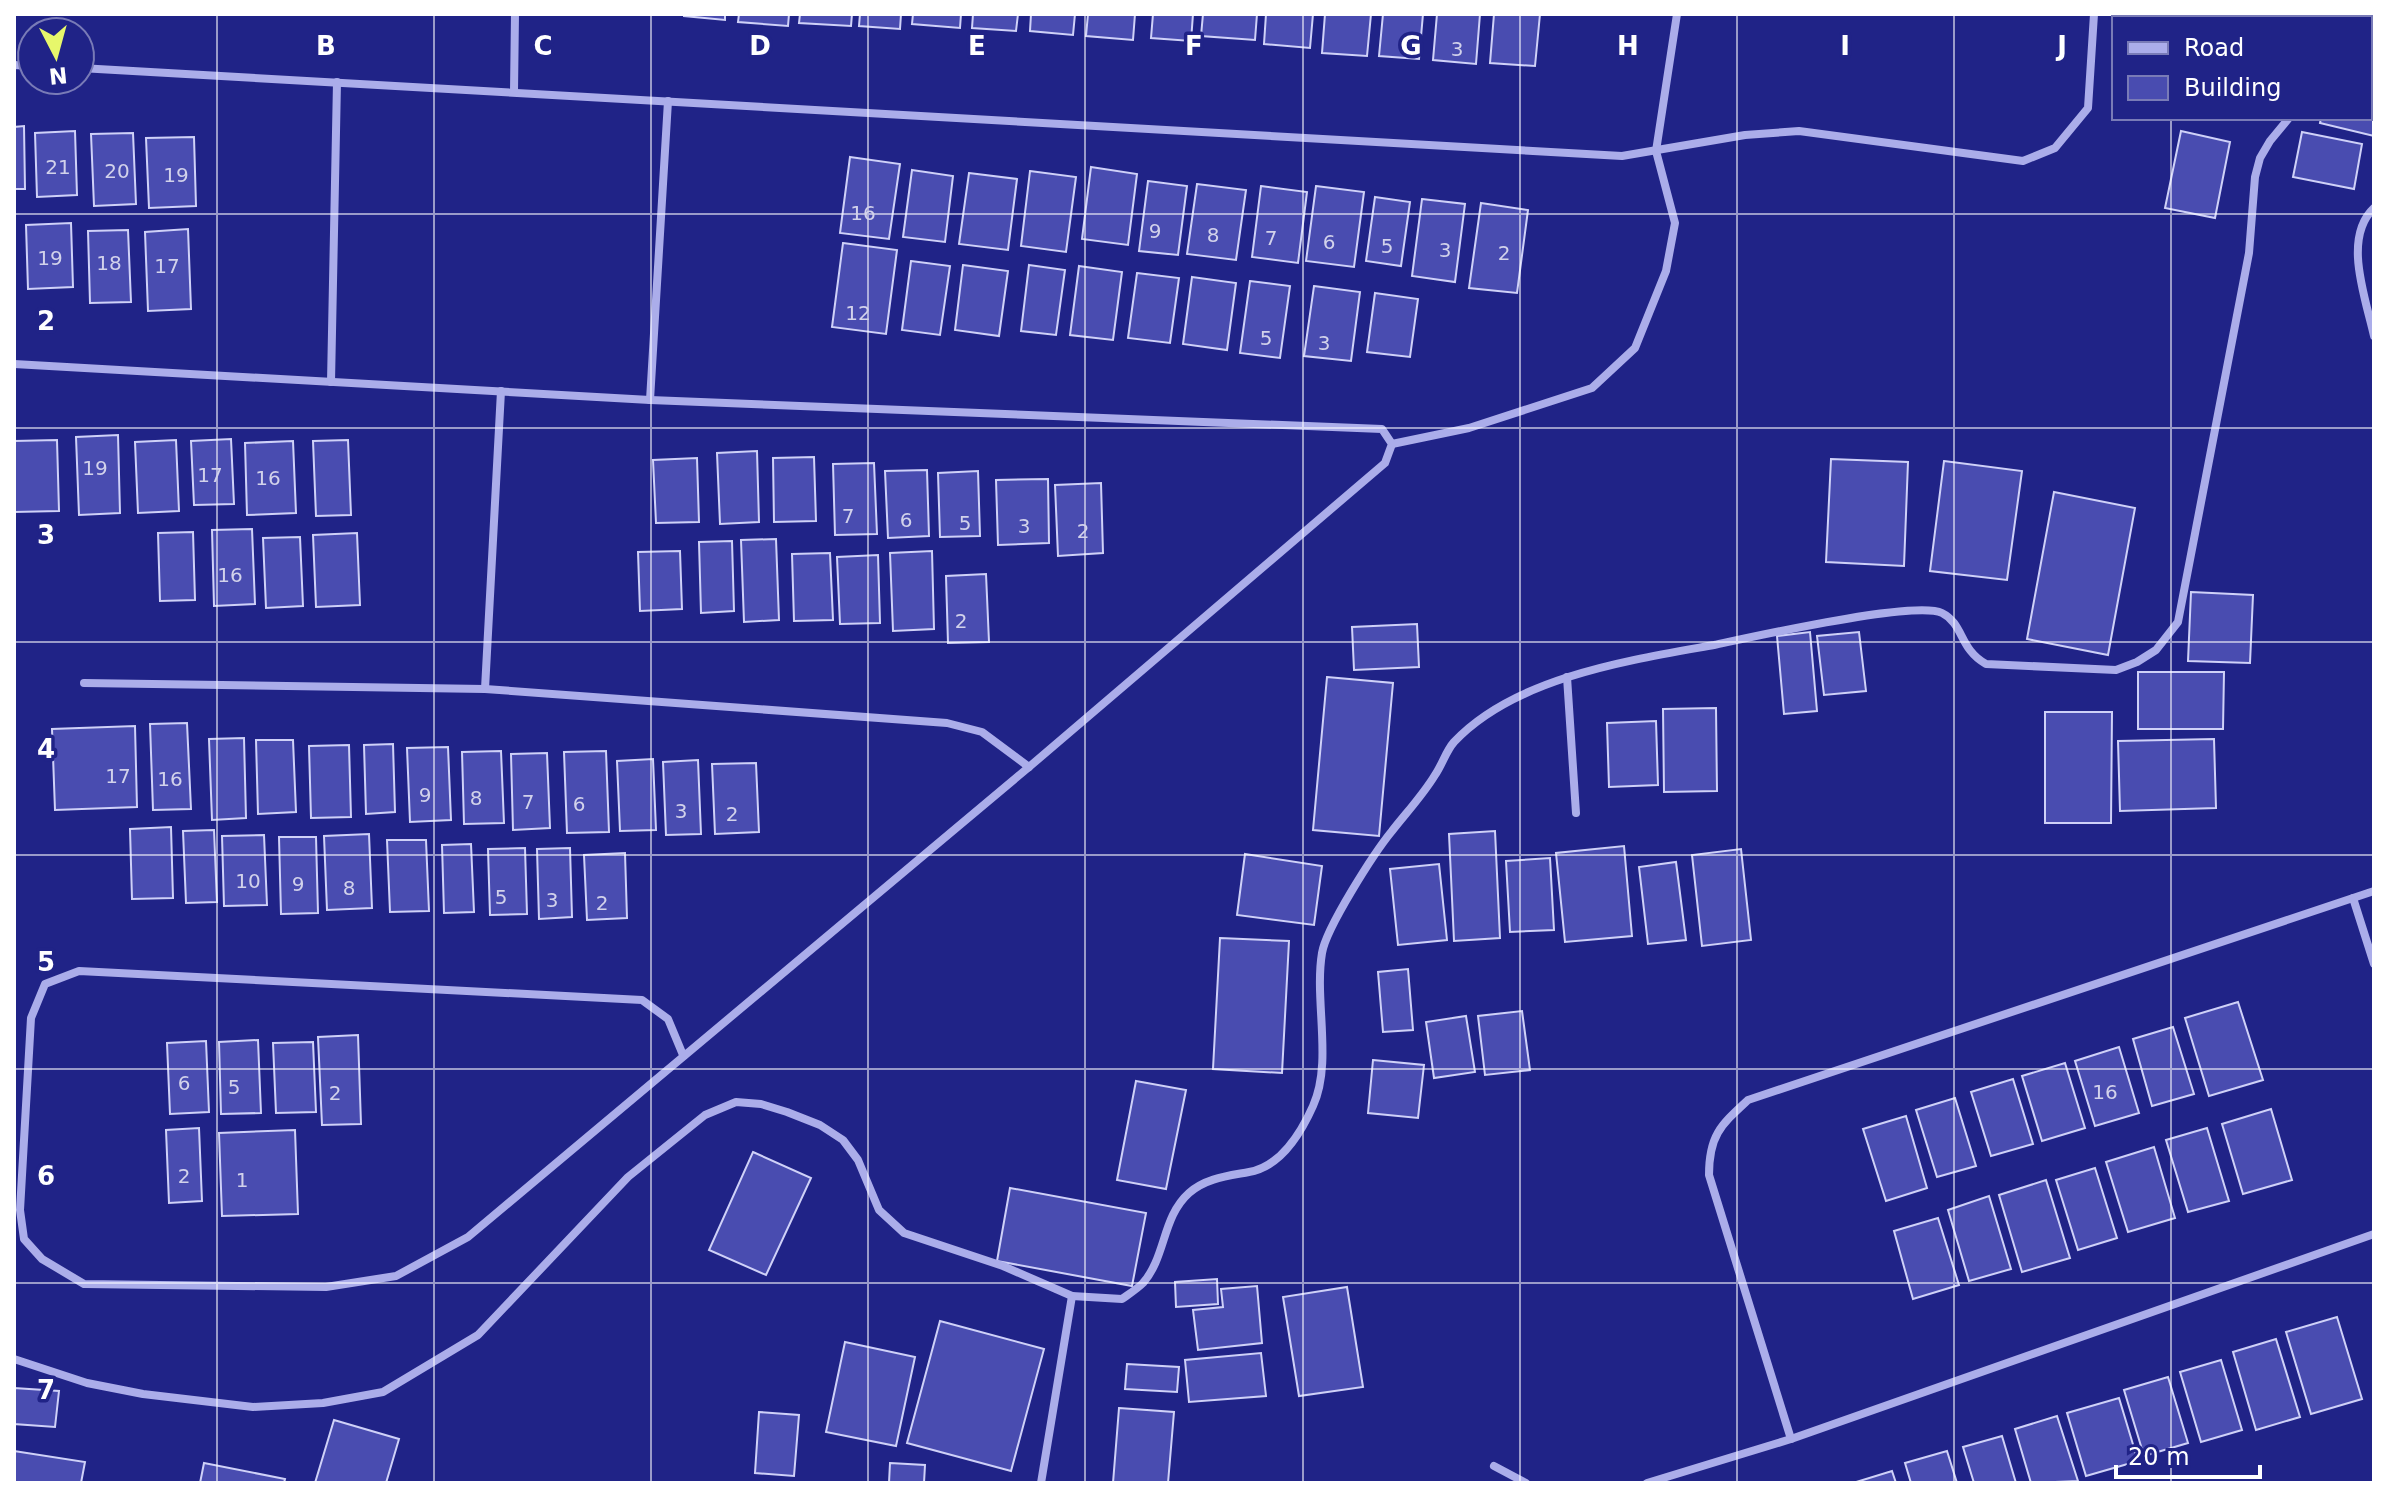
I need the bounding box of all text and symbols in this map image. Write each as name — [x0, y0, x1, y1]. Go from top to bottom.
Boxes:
north arrow — [16, 16, 96, 96]
legend — [2112, 16, 2372, 120]
text: B — [316, 31, 336, 61]
text: C — [533, 31, 553, 61]
text: D — [749, 31, 771, 61]
text: E — [968, 31, 986, 61]
text: F — [1185, 31, 1203, 61]
text: G — [1400, 31, 1422, 61]
text: H — [1617, 31, 1639, 61]
text: I — [1840, 31, 1850, 61]
text: J — [2055, 31, 2067, 61]
text: Road — [2184, 34, 2244, 62]
house number: 3 — [1451, 37, 1463, 61]
text: N — [48, 62, 69, 89]
text: Building — [2184, 74, 2281, 102]
house number: 21 — [45, 155, 71, 179]
house number: 20 — [104, 159, 130, 183]
house number: 19 — [163, 163, 189, 187]
house number: 16 — [850, 201, 876, 225]
house number: 9 — [1149, 219, 1161, 243]
house number: 8 — [1207, 223, 1219, 247]
house number: 7 — [1265, 226, 1277, 250]
house number: 6 — [1323, 230, 1335, 254]
house number: 5 — [1381, 234, 1393, 258]
house number: 3 — [1439, 238, 1451, 262]
house number: 2 — [1498, 241, 1510, 265]
house number: 19 — [37, 246, 63, 270]
house number: 18 — [96, 251, 122, 275]
house number: 17 — [154, 254, 180, 278]
house number: 12 — [845, 301, 871, 325]
text: 2 — [37, 306, 55, 336]
house number: 5 — [1260, 326, 1272, 350]
house number: 3 — [1318, 331, 1330, 355]
house number: 19 — [82, 456, 108, 480]
house number: 17 — [197, 463, 223, 487]
house number: 16 — [255, 466, 281, 490]
house number: 7 — [842, 504, 854, 528]
house number: 6 — [900, 508, 912, 532]
house number: 5 — [959, 511, 971, 535]
house number: 3 — [1018, 514, 1030, 538]
house number: 2 — [1077, 519, 1089, 543]
text: 3 — [37, 520, 55, 550]
house number: 16 — [217, 563, 243, 587]
house number: 2 — [955, 609, 967, 633]
text: 4 — [37, 734, 55, 764]
house number: 17 — [105, 764, 131, 788]
house number: 16 — [157, 767, 183, 791]
house number: 9 — [419, 783, 431, 807]
house number: 8 — [470, 786, 482, 810]
house number: 7 — [522, 790, 534, 814]
house number: 6 — [573, 792, 585, 816]
house number: 3 — [675, 799, 687, 823]
house number: 2 — [726, 802, 738, 826]
house number: 10 — [235, 869, 261, 893]
house number: 9 — [292, 872, 304, 896]
house number: 8 — [343, 876, 355, 900]
house number: 5 — [495, 885, 507, 909]
house number: 3 — [546, 888, 558, 912]
house number: 2 — [596, 891, 608, 915]
text: 5 — [37, 947, 55, 977]
house number: 6 — [178, 1071, 190, 1095]
house number: 5 — [228, 1075, 240, 1099]
house number: 16 — [2092, 1080, 2118, 1104]
house number: 2 — [329, 1081, 341, 1105]
text: 6 — [37, 1161, 55, 1191]
house number: 2 — [178, 1164, 190, 1188]
house number: 1 — [236, 1168, 248, 1192]
text: 7 — [37, 1375, 55, 1405]
scale bar — [2116, 1429, 2260, 1479]
text: 20 m — [2128, 1443, 2190, 1471]

